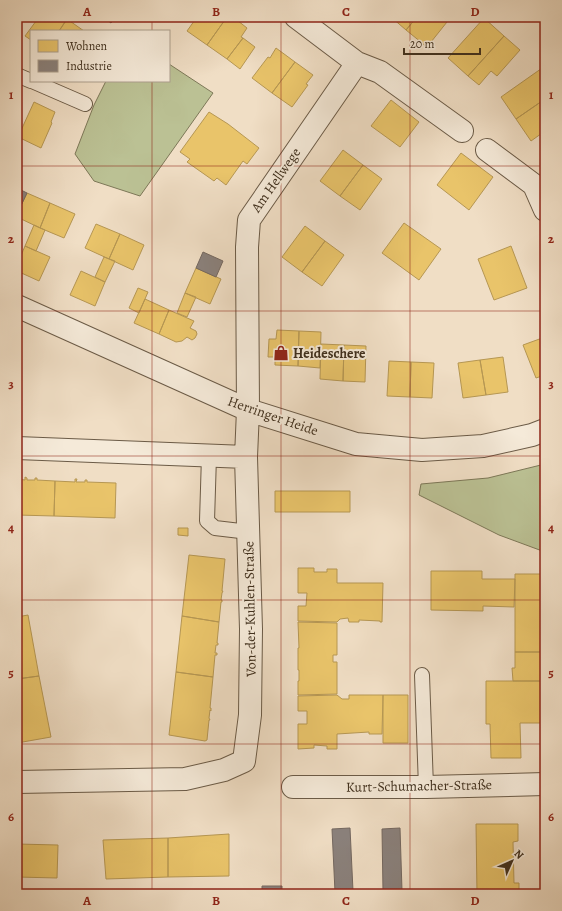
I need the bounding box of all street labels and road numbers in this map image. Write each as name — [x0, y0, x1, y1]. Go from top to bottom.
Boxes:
street label: Am Hellwege — [246, 144, 305, 217]
street label: Herringer Heide — [225, 392, 321, 440]
street label: Von-der-Kuhlen-Straße — [239, 541, 261, 678]
street label: Kurt-Schumacher-Straße — [346, 775, 492, 797]

